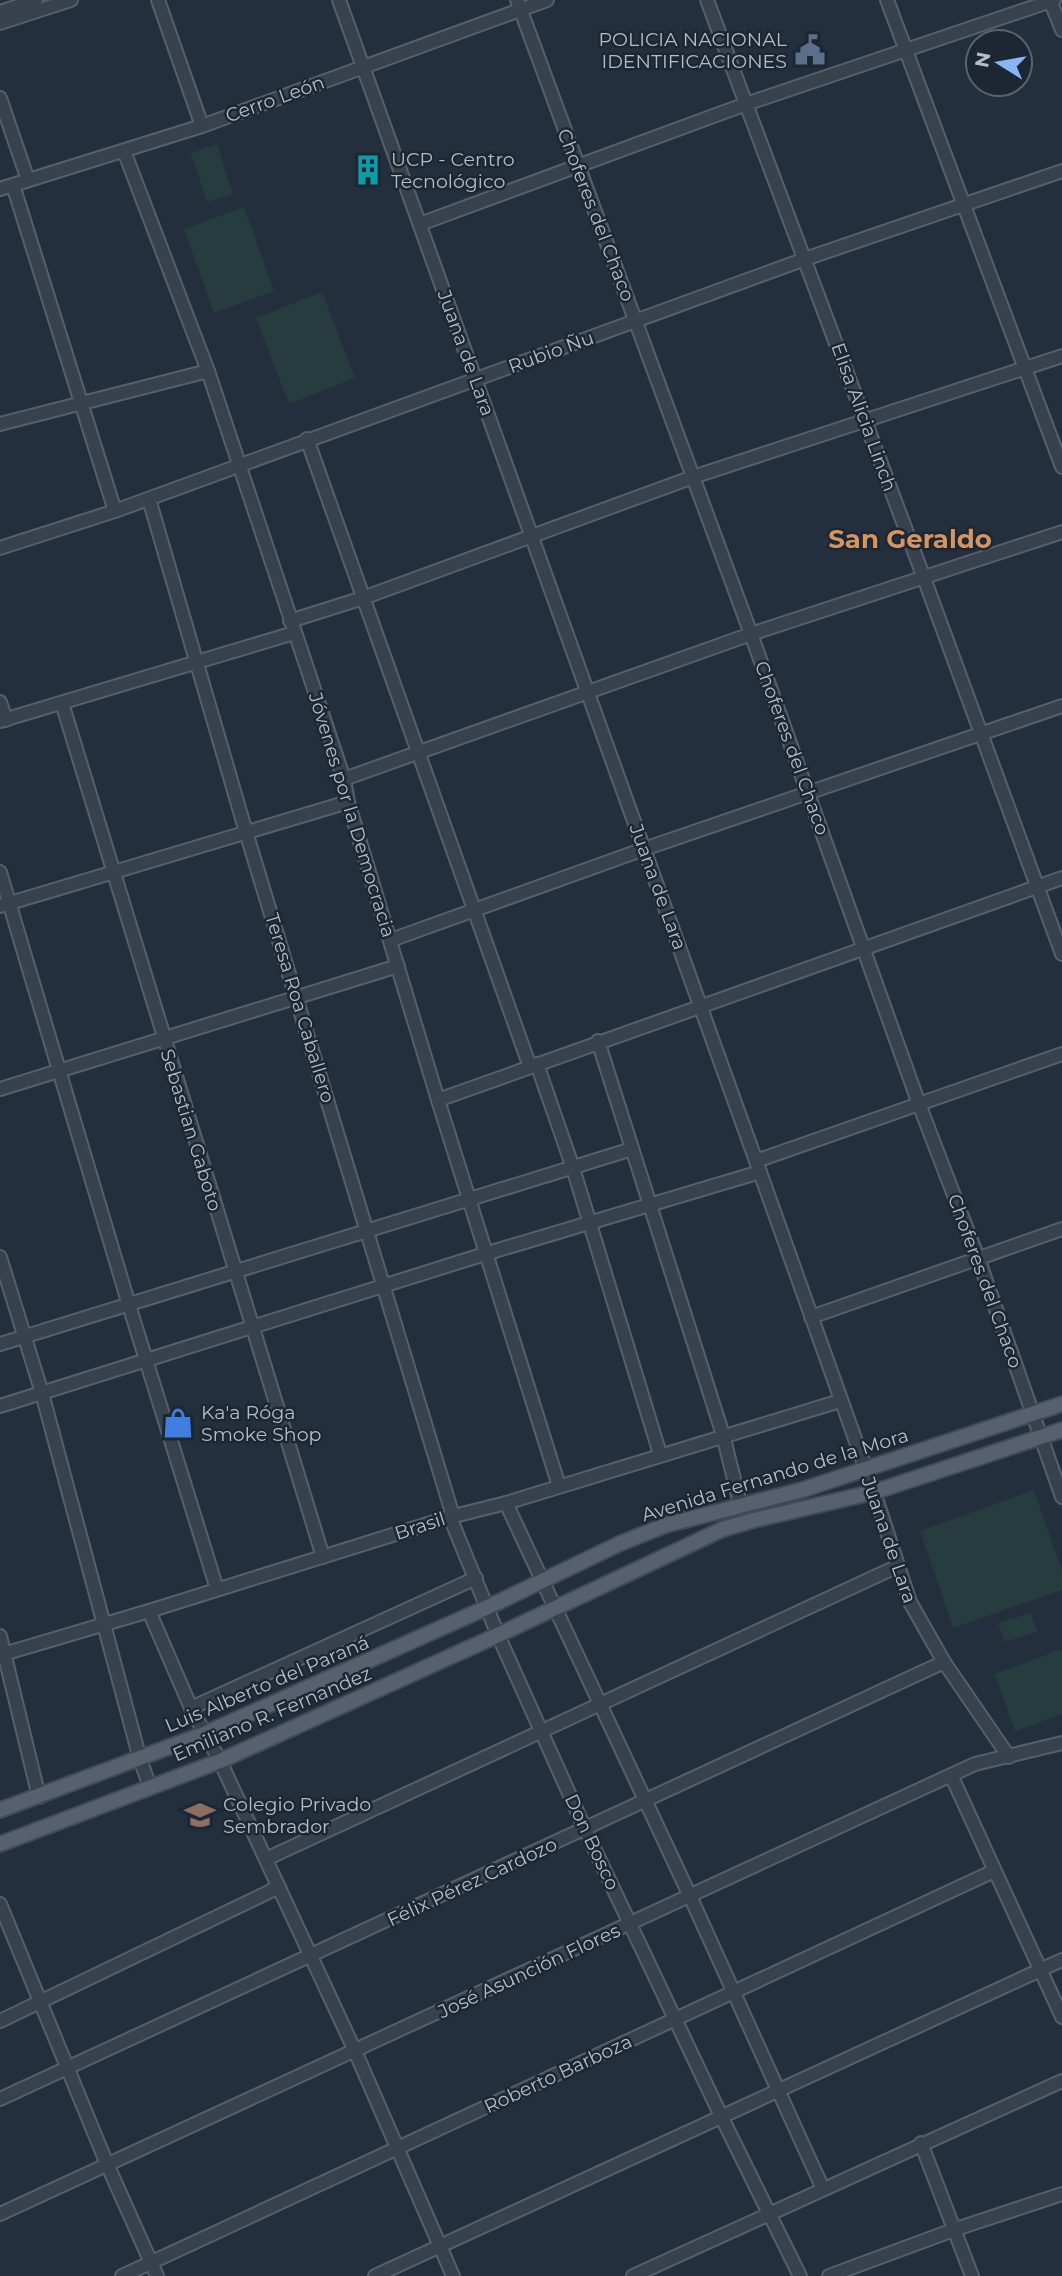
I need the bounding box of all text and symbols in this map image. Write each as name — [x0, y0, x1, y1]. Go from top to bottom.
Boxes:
place label: POLICIA NACIONAL IDENTIFICACIONES — [598, 28, 788, 73]
north arrow — [964, 28, 1034, 98]
public building icon: POLICIA NACIONAL IDENTIFICACIONES — [793, 33, 827, 67]
text: N — [970, 50, 996, 70]
street label: Cerro León — [222, 70, 328, 128]
street label: Choferes del Chaco — [552, 125, 640, 305]
place label: UCP - Centro Tecnológico — [391, 148, 515, 193]
building icon: UCP - Centro Tecnológico — [351, 153, 385, 187]
street label: Juana de Lara — [432, 286, 499, 419]
street label: Rubio Ñu — [505, 326, 597, 378]
street label: Elisa Alicia Linch — [826, 339, 902, 495]
district label: San Geraldo — [828, 523, 992, 555]
street label: Choferes del Chaco — [750, 658, 834, 838]
street label: Jóvenes por la Democracia — [303, 689, 400, 940]
street label: Juana de Lara — [624, 820, 691, 953]
street label: Teresa Roa Caballero — [260, 910, 340, 1106]
street label: Sebastian Gaboto — [155, 1046, 227, 1214]
street label: Choferes del Chaco — [943, 1191, 1027, 1371]
place label: Ka'a Róga Smoke Shop — [201, 1401, 322, 1446]
shop icon: Ka'a Róga Smoke Shop — [161, 1406, 195, 1440]
street label: Avenida Fernando de la Mora — [639, 1423, 911, 1527]
street label: Juana de Lara — [856, 1473, 921, 1606]
street label: Brasil — [392, 1507, 448, 1545]
street label: Luis Alberto del Paraná — [161, 1631, 373, 1737]
street label: Emiliano R. Fernandez — [169, 1662, 375, 1766]
street label: Don Bosco — [560, 1790, 624, 1894]
place label: Colegio Privado Sembrador — [223, 1793, 371, 1838]
school or university icon: Colegio Privado Sembrador — [183, 1798, 217, 1832]
street label: Félix Pérez Cardozo — [383, 1832, 561, 1931]
street label: José Asunción Flores — [433, 1919, 624, 2024]
street label: Roberto Barboza — [480, 2030, 636, 2118]

